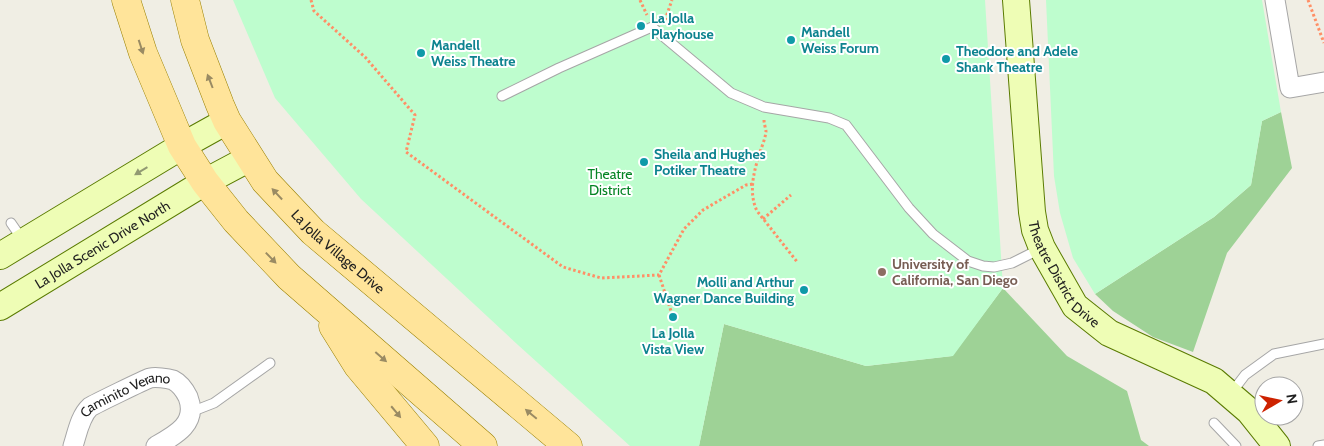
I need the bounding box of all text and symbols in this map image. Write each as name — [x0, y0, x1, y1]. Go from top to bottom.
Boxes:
place label: La Jolla Playhouse — [651, 9, 714, 43]
marker: La Jolla Playhouse — [635, 20, 647, 32]
place label: Mandell Weiss Forum — [801, 23, 879, 57]
marker: Mandell Weiss Forum — [785, 34, 797, 46]
place label: Mandell Weiss Theatre — [431, 36, 516, 70]
one-way arrow — [138, 39, 145, 54]
place label: Theodore and Adele Shank Theatre — [956, 42, 1078, 76]
marker: Mandell Weiss Theatre — [415, 47, 427, 59]
marker: Theodore and Adele Shank Theatre — [940, 53, 952, 65]
one-way arrow — [206, 74, 214, 88]
place label: Sheila and Hughes Potiker Theatre — [654, 145, 766, 179]
marker: Sheila and Hughes Potiker Theatre — [638, 156, 650, 168]
park label: Theatre District — [588, 165, 632, 199]
one-way arrow — [134, 167, 147, 176]
one-way arrow — [271, 188, 283, 200]
street label: La Jolla Scenic Drive North — [32, 196, 173, 293]
street label: La Jolla Village Drive — [287, 206, 388, 297]
street label: Theatre District Drive — [1025, 219, 1104, 331]
one-way arrow — [265, 252, 277, 264]
place label: University of California, San Diego — [892, 255, 1018, 289]
marker: University of California, San Diego — [876, 266, 888, 278]
place label: Molli and Arthur Wagner Dance Building — [654, 273, 794, 307]
marker: Molli and Arthur Wagner Dance Building — [798, 284, 810, 296]
marker: La Jolla Vista View — [667, 311, 679, 323]
place label: La Jolla Vista View — [642, 324, 705, 358]
one-way arrow — [374, 351, 386, 363]
street label: Caminito Verano — [76, 368, 172, 421]
north arrow — [1254, 376, 1304, 426]
text: N — [1282, 393, 1302, 405]
one-way arrow — [391, 406, 402, 419]
one-way arrow — [525, 409, 538, 420]

